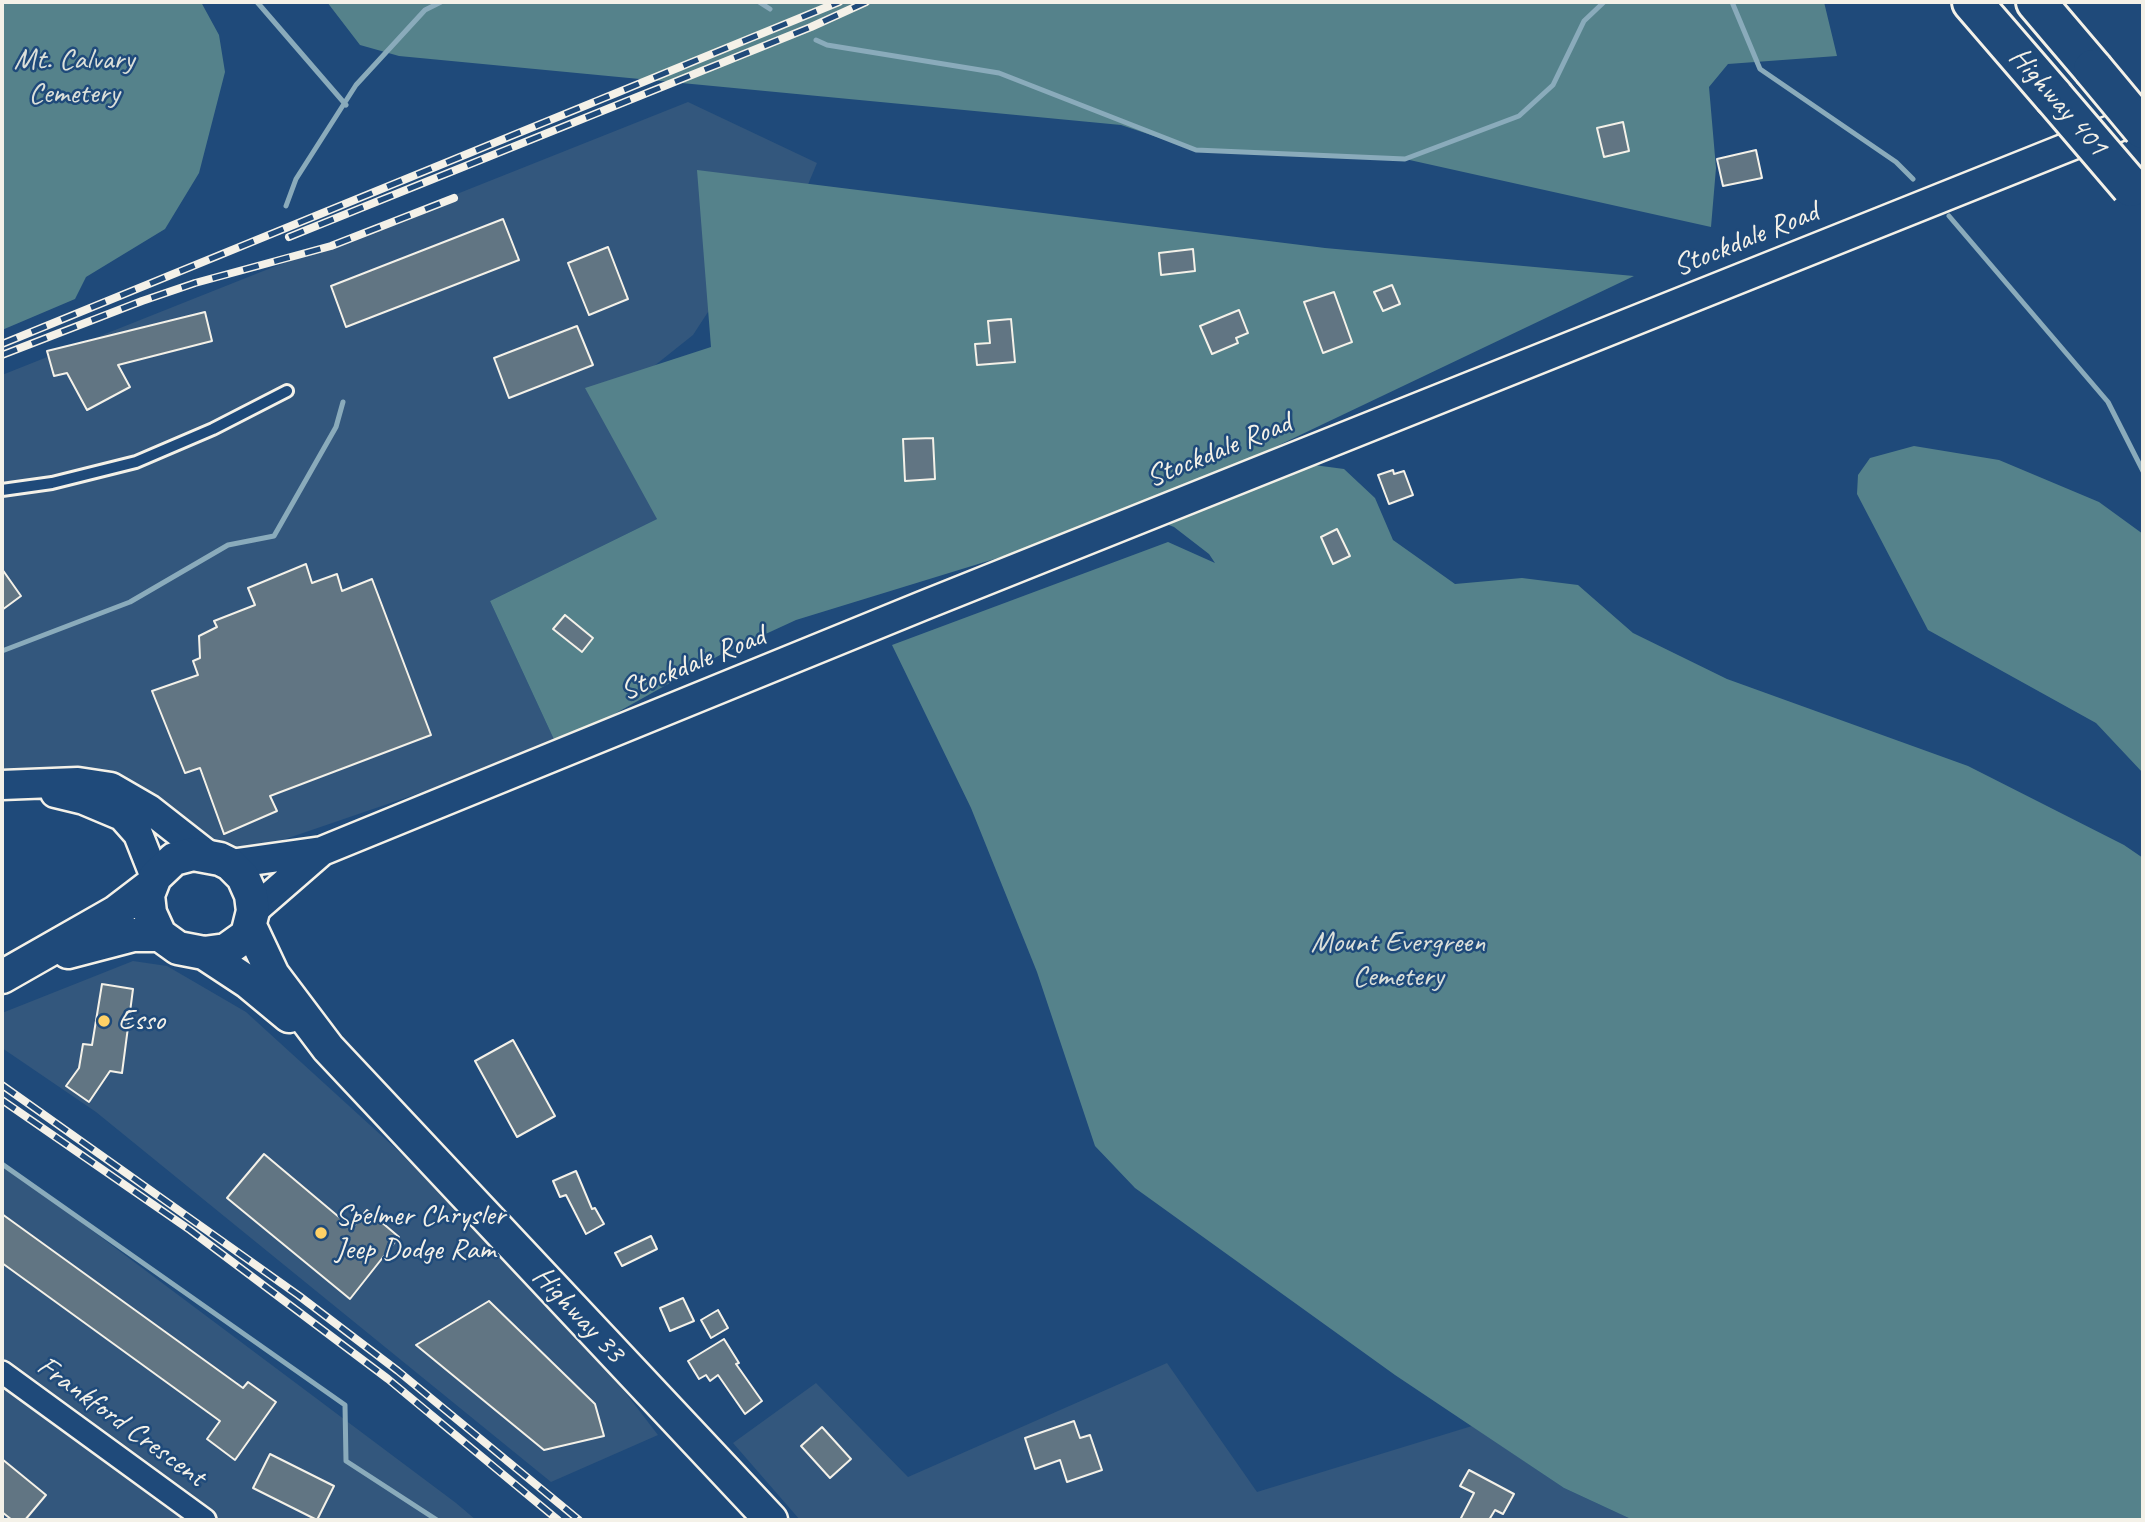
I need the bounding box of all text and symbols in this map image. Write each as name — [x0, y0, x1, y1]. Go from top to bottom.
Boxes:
street label: Highway 401 — [2001, 40, 2115, 164]
park label: Mt. Calvary Cemetery — [14, 42, 134, 112]
street label: Stockdale Road — [1668, 195, 1824, 285]
street label: Stockdale Road — [1141, 406, 1297, 496]
street label: Stockdale Road — [615, 619, 771, 709]
park label: Mount Evergreen Cemetery — [1311, 925, 1485, 996]
place label: Esso — [118, 1003, 165, 1039]
marker: Esso — [96, 1013, 112, 1029]
place label: Spelmer Chrysler Jeep Dodge Ram — [335, 1198, 505, 1268]
marker: Spelmer Chrysler Jeep Dodge Ram — [313, 1225, 329, 1241]
street label: Highway 33 — [524, 1259, 632, 1371]
street label: Frankford Crescent — [30, 1349, 212, 1495]

